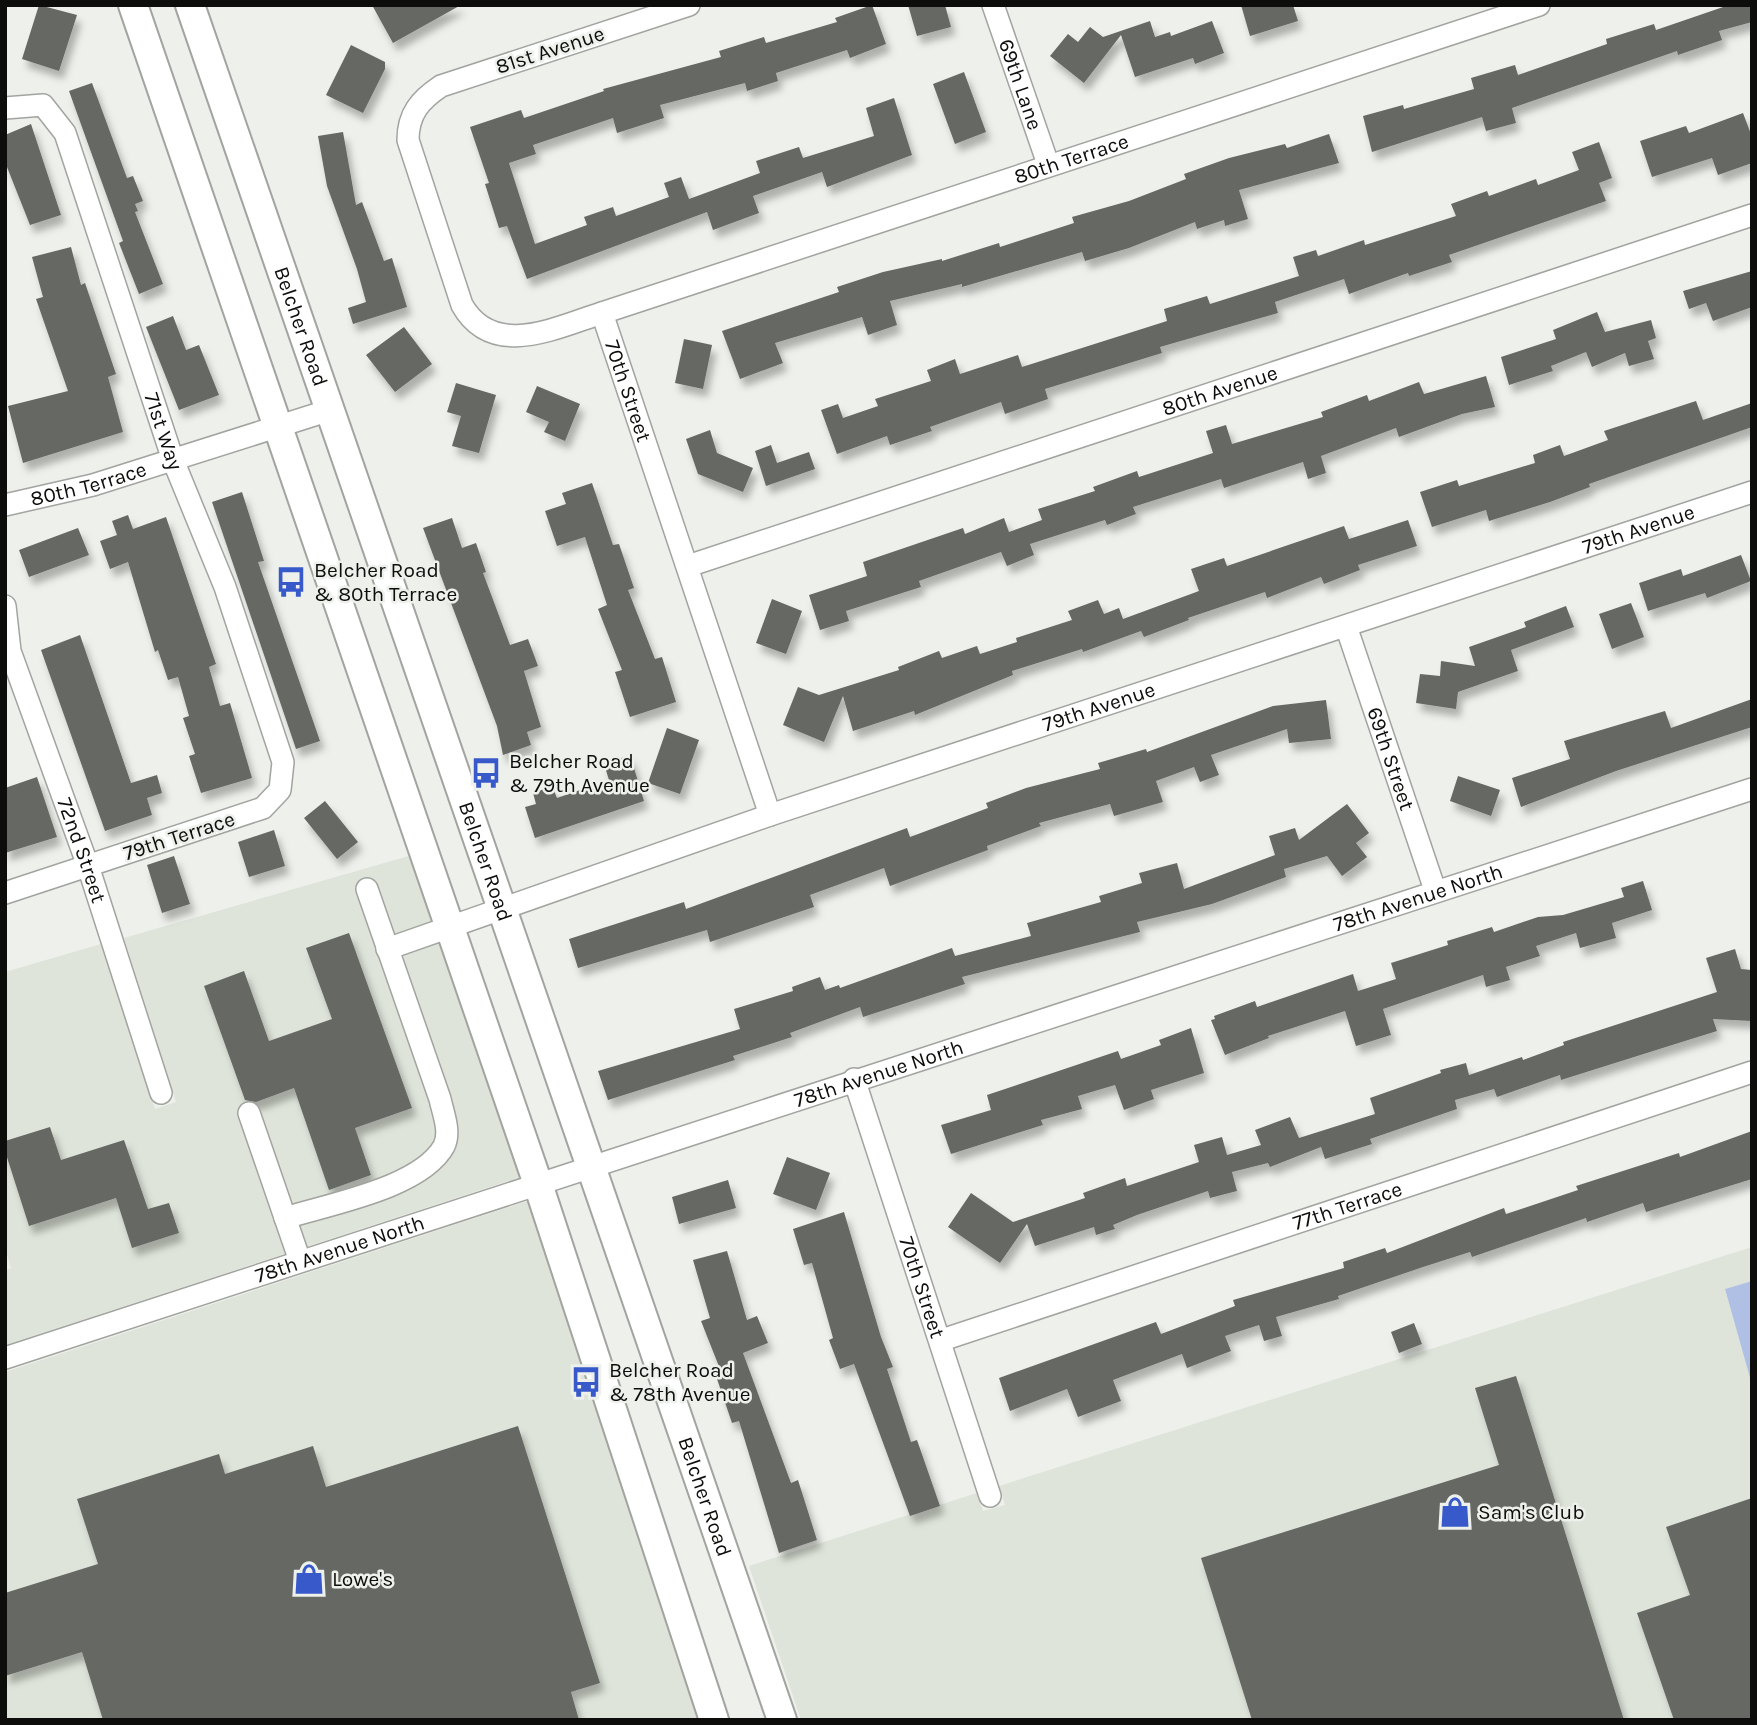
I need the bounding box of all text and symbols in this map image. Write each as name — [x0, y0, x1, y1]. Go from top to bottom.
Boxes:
street label: 81st Avenue — [493, 21, 607, 79]
street label: 69th Lane — [994, 36, 1047, 133]
street label: 80th Terrace — [1011, 129, 1132, 189]
street label: Belcher Road — [269, 263, 333, 389]
street label: 70th Street — [600, 337, 656, 445]
street label: 80th Avenue — [1159, 360, 1281, 421]
street label: 71st Way — [140, 390, 188, 474]
street label: 80th Terrace — [28, 457, 149, 511]
street label: 79th Avenue — [1579, 500, 1698, 559]
place label: Belcher Road & 80th Terrace — [314, 558, 457, 606]
bus stop icon: Belcher Road & 80th Terrace — [274, 565, 308, 599]
street label: 79th Avenue — [1040, 677, 1158, 736]
street label: 69th Street — [1362, 704, 1419, 814]
place label: Belcher Road & 79th Avenue — [509, 749, 650, 797]
bus stop icon: Belcher Road & 79th Avenue — [469, 756, 503, 790]
street label: 72nd Street — [52, 794, 111, 906]
street label: Belcher Road — [454, 798, 517, 924]
street label: 79th Terrace — [120, 807, 238, 865]
street label: 78th Avenue North — [1330, 859, 1506, 937]
street label: 78th Avenue North — [791, 1035, 966, 1112]
street label: 77th Terrace — [1290, 1177, 1405, 1235]
street label: 78th Avenue North — [252, 1210, 427, 1288]
street label: 70th Street — [894, 1233, 950, 1341]
place label: Belcher Road & 78th Avenue — [609, 1358, 751, 1406]
bus stop icon: Belcher Road & 78th Avenue — [569, 1365, 603, 1399]
street label: Belcher Road — [673, 1434, 737, 1560]
shop icon: Sam's Club — [1438, 1495, 1472, 1529]
place label: Sam's Club — [1478, 1500, 1585, 1524]
shop icon: Lowe's — [292, 1562, 326, 1596]
place label: Lowe's — [332, 1567, 393, 1591]

